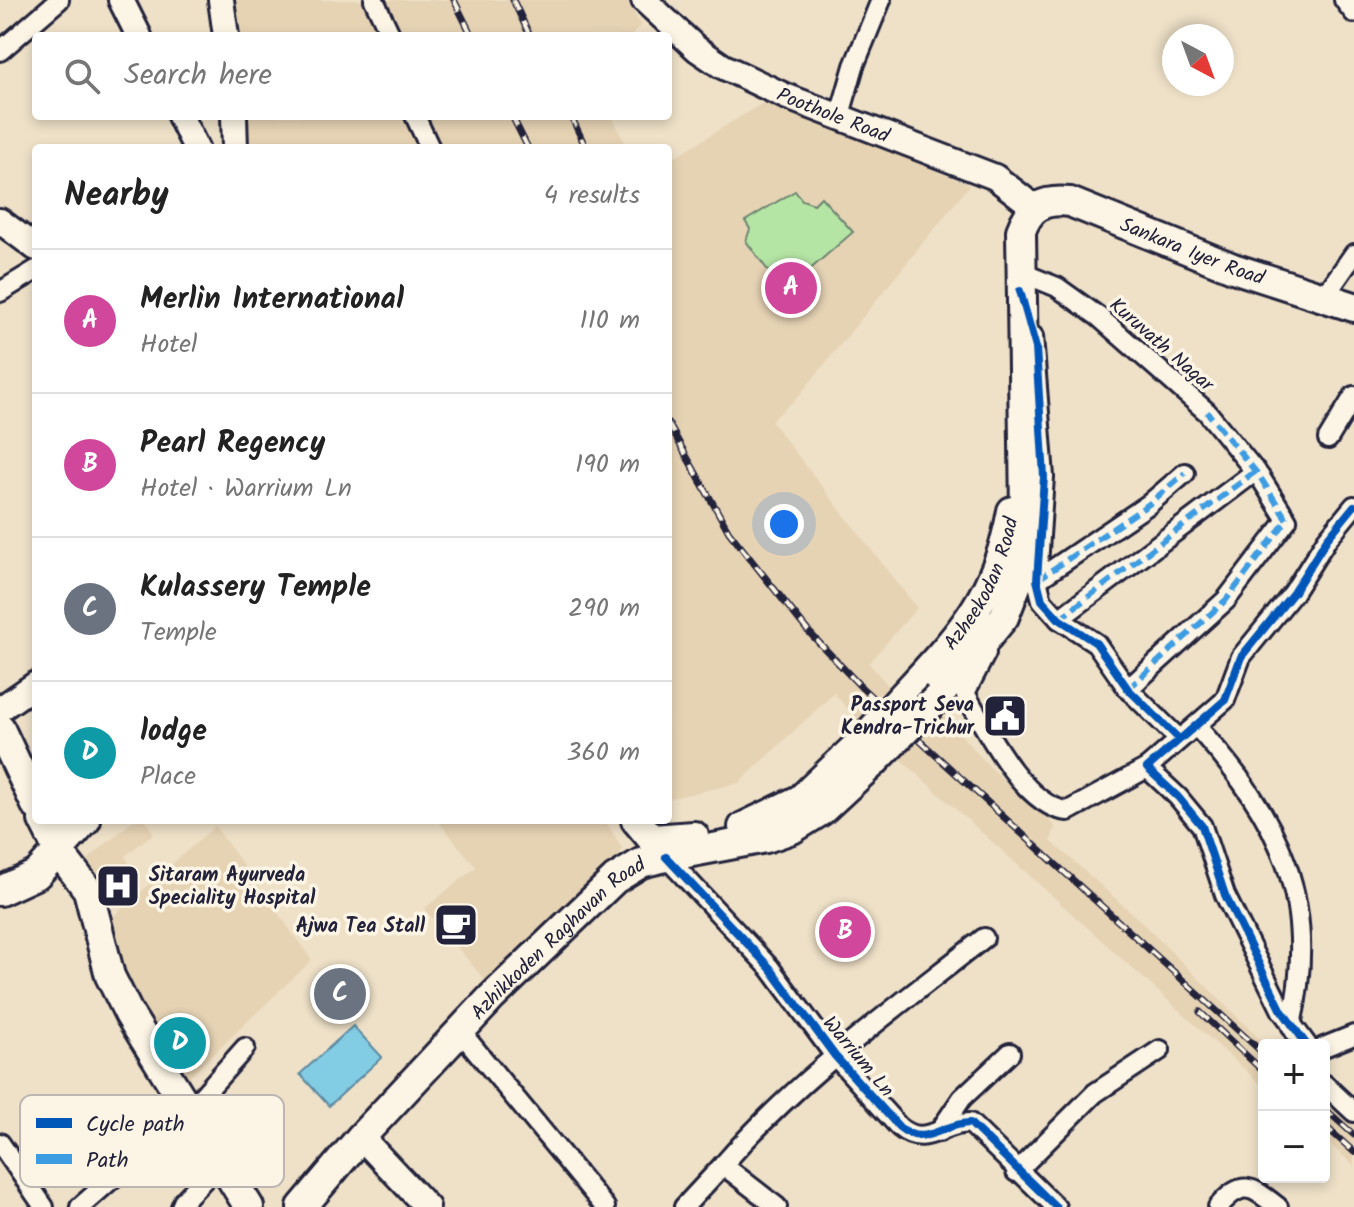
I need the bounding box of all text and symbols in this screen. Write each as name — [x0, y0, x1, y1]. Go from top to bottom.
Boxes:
north arrow — [1162, 24, 1234, 96]
search box — [32, 32, 672, 120]
text: Search here — [124, 52, 272, 100]
icon: search — [60, 54, 104, 98]
street label: Poothole Road — [770, 80, 895, 153]
text: Nearby — [64, 169, 169, 223]
text: 4 results — [544, 175, 640, 217]
street label: Sankara Iyer Road — [1115, 210, 1269, 295]
pin: A — [765, 258, 817, 318]
text: Merlin International — [140, 276, 404, 324]
street label: Kuruvath Nagar — [1101, 291, 1221, 401]
text: A — [82, 300, 98, 342]
text: 110 m — [580, 300, 640, 342]
text: Hotel — [140, 324, 197, 366]
text: Pearl Regency — [140, 420, 325, 468]
text: B — [82, 444, 98, 486]
text: 190 m — [575, 444, 640, 486]
text: Hotel · Warrium Ln — [140, 468, 352, 510]
your location — [764, 504, 804, 544]
street label: Azheekodan Road — [936, 513, 1029, 658]
text: Kulassery Temple — [140, 564, 371, 612]
text: C — [82, 588, 98, 630]
text: 290 m — [568, 588, 640, 630]
text: Temple — [140, 612, 217, 654]
place label: Passport Seva Kendra-Trichur — [841, 690, 975, 745]
public building icon: Passport Seva Kendra-Trichur — [981, 692, 1029, 740]
text: lodge — [140, 708, 207, 756]
text: D — [81, 732, 99, 774]
text: 360 m — [567, 732, 640, 774]
text: Place — [140, 756, 196, 798]
street label: Azhikkoden Raghavan Road — [464, 849, 653, 1028]
place label: Sitaram Ayurveda Speciality Hospital — [149, 860, 316, 915]
hospital icon: Sitaram Ayurveda Speciality Hospital — [94, 862, 142, 910]
cafe icon: Ajwa Tea Stall — [432, 901, 480, 949]
pin: B — [819, 902, 871, 962]
place label: Ajwa Tea Stall — [296, 911, 426, 943]
pin: C — [314, 964, 366, 1024]
street label: Warrium Ln — [814, 1009, 901, 1105]
pin: D — [154, 1013, 206, 1073]
map controls — [1258, 1039, 1330, 1183]
button: + — [1258, 1039, 1330, 1111]
legend — [20, 1095, 284, 1187]
text: Cycle path — [86, 1108, 185, 1143]
button: − — [1258, 1111, 1330, 1183]
text: Path — [86, 1144, 129, 1179]

